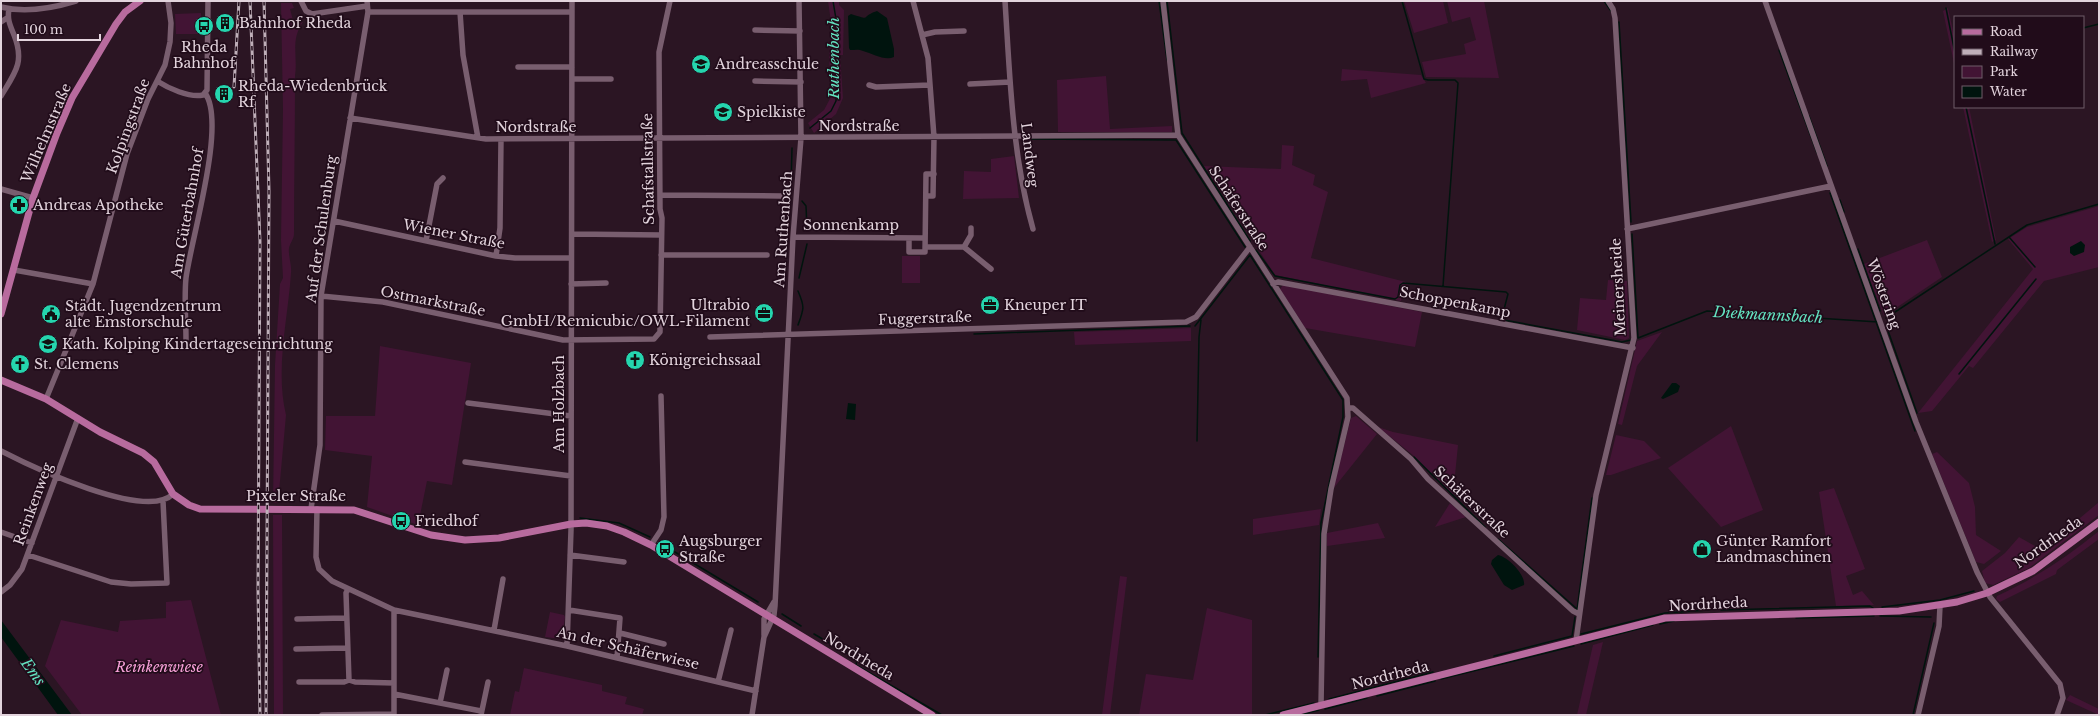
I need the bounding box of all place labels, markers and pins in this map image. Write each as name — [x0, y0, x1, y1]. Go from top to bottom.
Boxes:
building icon: Bahnhof Rheda — [214, 12, 236, 34]
place label: Bahnhof Rheda — [239, 14, 351, 32]
bus stop icon: Rheda Bahnhof — [193, 15, 215, 37]
place label: Rheda Bahnhof — [173, 38, 237, 72]
school or university icon: Andreasschule — [690, 53, 712, 75]
place label: Andreasschule — [714, 55, 819, 73]
place label: Rheda-Wiedenbrück Rf — [238, 77, 388, 111]
building icon: Rheda-Wiedenbrück Rf — [213, 83, 235, 105]
school or university icon: Spielkiste — [712, 101, 734, 123]
place label: Spielkiste — [737, 103, 806, 121]
pharmacy icon: Andreas Apotheke — [8, 194, 30, 216]
place label: Andreas Apotheke — [32, 196, 164, 214]
office icon: Kneuper IT — [979, 294, 1001, 316]
place label: Ultrabio GmbH/Remicubic/OWL-Filament — [501, 296, 751, 330]
place label: Kneuper IT — [1004, 296, 1087, 314]
place label: Städt. Jugendzentrum alte Emstorschule — [65, 297, 221, 331]
office icon: Ultrabio GmbH/Remicubic/OWL-Filament — [753, 302, 775, 324]
public building icon: Städt. Jugendzentrum alte Emstorschule — [40, 303, 62, 325]
school or university icon: Kath. Kolping Kindertageseinrichtung — [37, 333, 59, 355]
place label: Kath. Kolping Kindertageseinrichtung — [62, 335, 333, 353]
church icon: Königreichssaal — [624, 349, 646, 371]
place label: Königreichssaal — [649, 351, 761, 369]
church icon: St. Clemens — [9, 353, 31, 375]
place label: St. Clemens — [34, 355, 119, 373]
bus stop icon: Friedhof — [390, 510, 412, 532]
place label: Friedhof — [415, 512, 480, 530]
place label: Augsburger Straße — [678, 532, 762, 566]
place label: Günter Ramfort Landmaschinen — [1716, 532, 1832, 566]
bus stop icon: Augsburger Straße — [654, 538, 676, 560]
shop icon: Günter Ramfort Landmaschinen — [1691, 538, 1713, 560]

